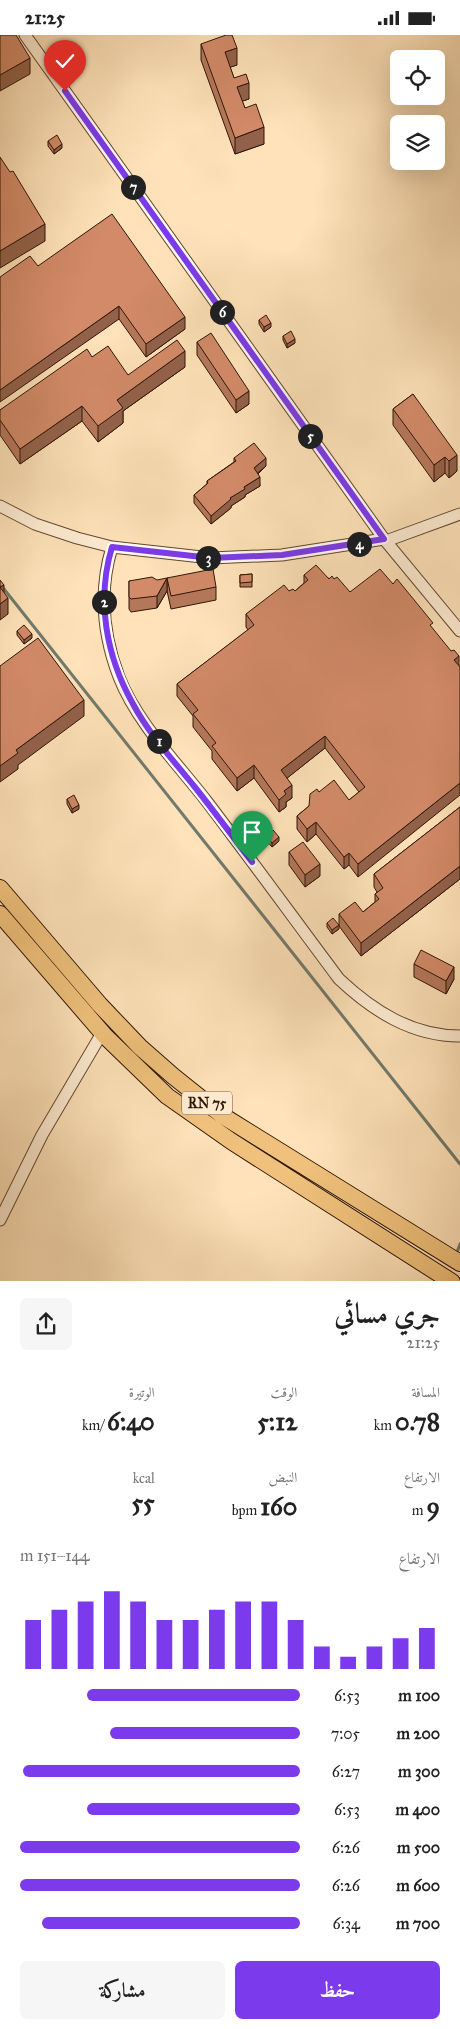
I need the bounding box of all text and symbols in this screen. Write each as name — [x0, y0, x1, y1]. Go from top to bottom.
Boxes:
text: 21:25 — [25, 6, 65, 29]
pin — [44, 40, 86, 91]
icon: check — [51, 47, 79, 75]
map controls — [390, 50, 445, 170]
button: locate — [390, 50, 445, 105]
button: layers — [390, 115, 445, 170]
pin: 7 — [120, 175, 146, 199]
text: 7 — [130, 179, 137, 196]
pin: 6 — [210, 299, 234, 325]
text: 6 — [219, 304, 226, 321]
pin: 5 — [298, 423, 322, 449]
text: 5 — [307, 428, 314, 445]
pin: 4 — [346, 531, 372, 557]
text: 4 — [356, 536, 363, 553]
pin: 3 — [196, 545, 220, 571]
text: 3 — [206, 550, 211, 567]
pin: 2 — [92, 589, 116, 615]
text: 2 — [101, 594, 108, 611]
pin: 1 — [146, 729, 172, 753]
text: 1 — [157, 733, 162, 750]
pin — [231, 811, 273, 862]
icon: arrive — [238, 818, 266, 846]
road number: RN 75 — [182, 1091, 232, 1115]
text: جري مسائي — [334, 1296, 440, 1331]
button: share — [20, 1298, 72, 1350]
text: 21:25 — [407, 1333, 440, 1352]
text: الوتيرة — [129, 1384, 155, 1401]
text: الوقت — [271, 1384, 297, 1401]
text: المسافة — [411, 1384, 440, 1401]
text: 6:40 — [107, 1406, 155, 1437]
text: 5:12 — [257, 1406, 297, 1437]
text: 0.78 — [395, 1406, 440, 1437]
text: /km — [82, 1417, 107, 1434]
text: km — [374, 1417, 395, 1434]
text: النبض — [268, 1469, 297, 1486]
text: الارتفاع — [404, 1469, 440, 1486]
text: kcal — [133, 1470, 155, 1487]
text: 55 — [131, 1487, 155, 1518]
text: 160 — [260, 1491, 297, 1522]
text: 9 — [427, 1491, 440, 1522]
text: bpm — [232, 1502, 260, 1519]
text: m — [412, 1502, 427, 1519]
text: 144–151 m — [20, 1546, 89, 1565]
text: الارتفاع — [398, 1549, 440, 1568]
text: 6:53 — [334, 1686, 360, 1705]
text: 100 m — [398, 1686, 440, 1705]
text: 7:05 — [331, 1724, 360, 1743]
text: 200 m — [397, 1724, 440, 1743]
text: 6:27 — [332, 1762, 360, 1781]
text: 300 m — [398, 1762, 440, 1781]
text: 6:53 — [334, 1800, 360, 1819]
text: 400 m — [396, 1800, 440, 1819]
text: 6:26 — [332, 1838, 360, 1857]
text: 500 m — [397, 1838, 440, 1857]
text: 6:26 — [332, 1876, 360, 1895]
text: 600 m — [396, 1876, 440, 1895]
text: 6:34 — [332, 1914, 360, 1933]
text: 700 m — [396, 1914, 440, 1933]
button: مشاركة — [20, 1961, 225, 2019]
button: حفظ — [235, 1961, 440, 2019]

